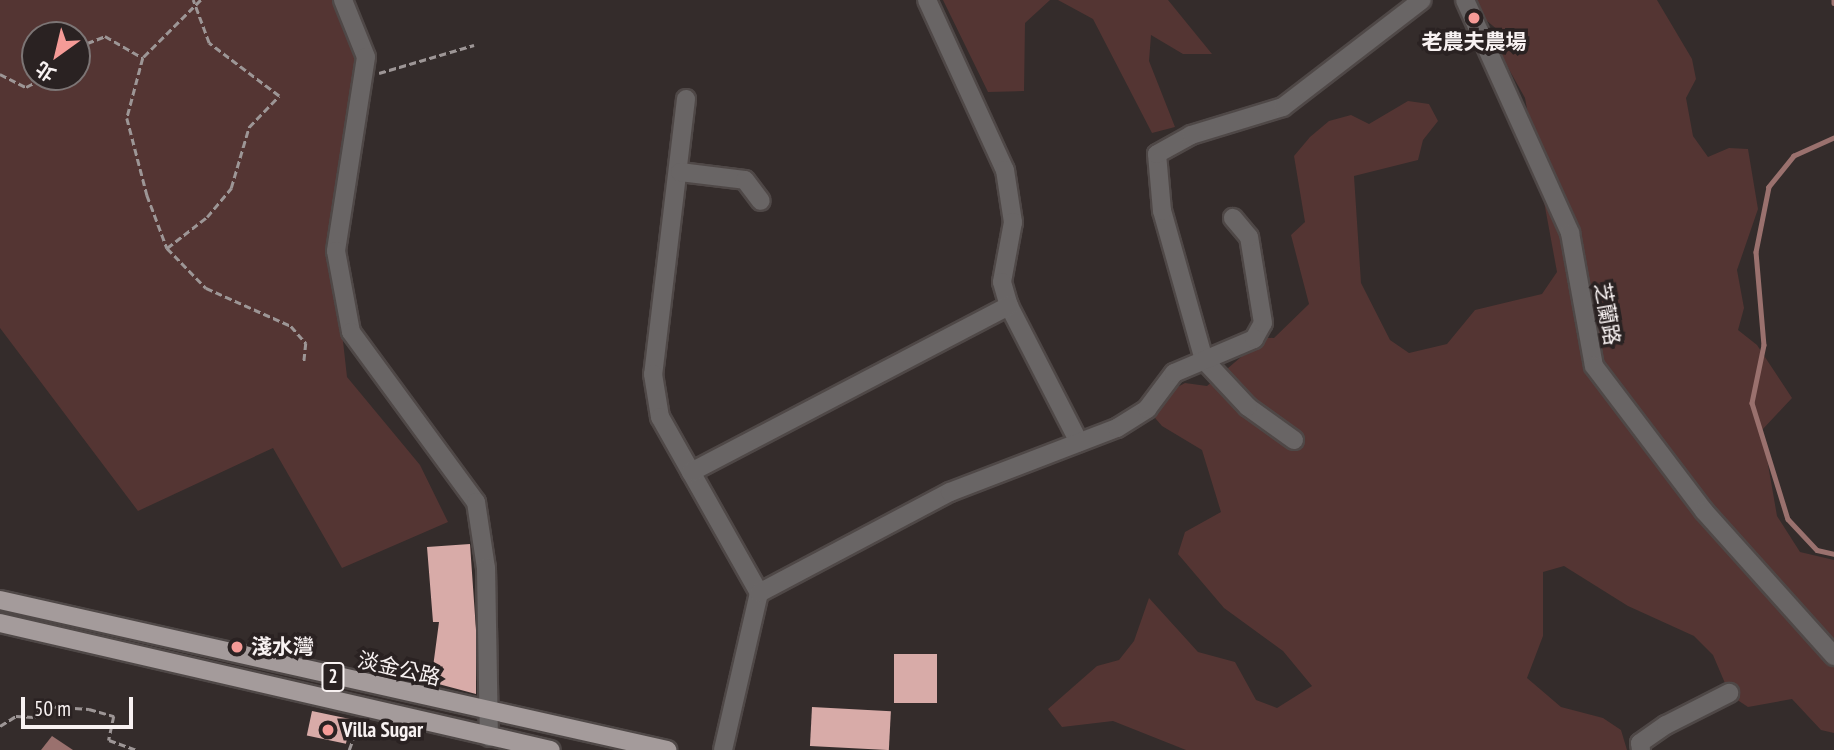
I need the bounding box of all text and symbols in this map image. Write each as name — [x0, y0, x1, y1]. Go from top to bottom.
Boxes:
marker: 老農夫農場 — [1466, 10, 1482, 26]
north arrow — [21, 21, 91, 91]
place label: 老農夫農場 — [1422, 29, 1526, 55]
text: 北 — [31, 56, 60, 87]
street label: 芝蘭路 — [1589, 281, 1625, 347]
place label: 淺水灣 — [251, 634, 314, 660]
marker: 淺水灣 — [229, 639, 245, 655]
street label: 淡金公路 — [355, 647, 443, 691]
road number: 2 — [321, 662, 345, 692]
scale bar — [24, 684, 136, 728]
text: 50 m — [34, 695, 71, 722]
place label: Villa Sugar — [342, 717, 423, 743]
marker: Villa Sugar — [320, 722, 336, 738]

